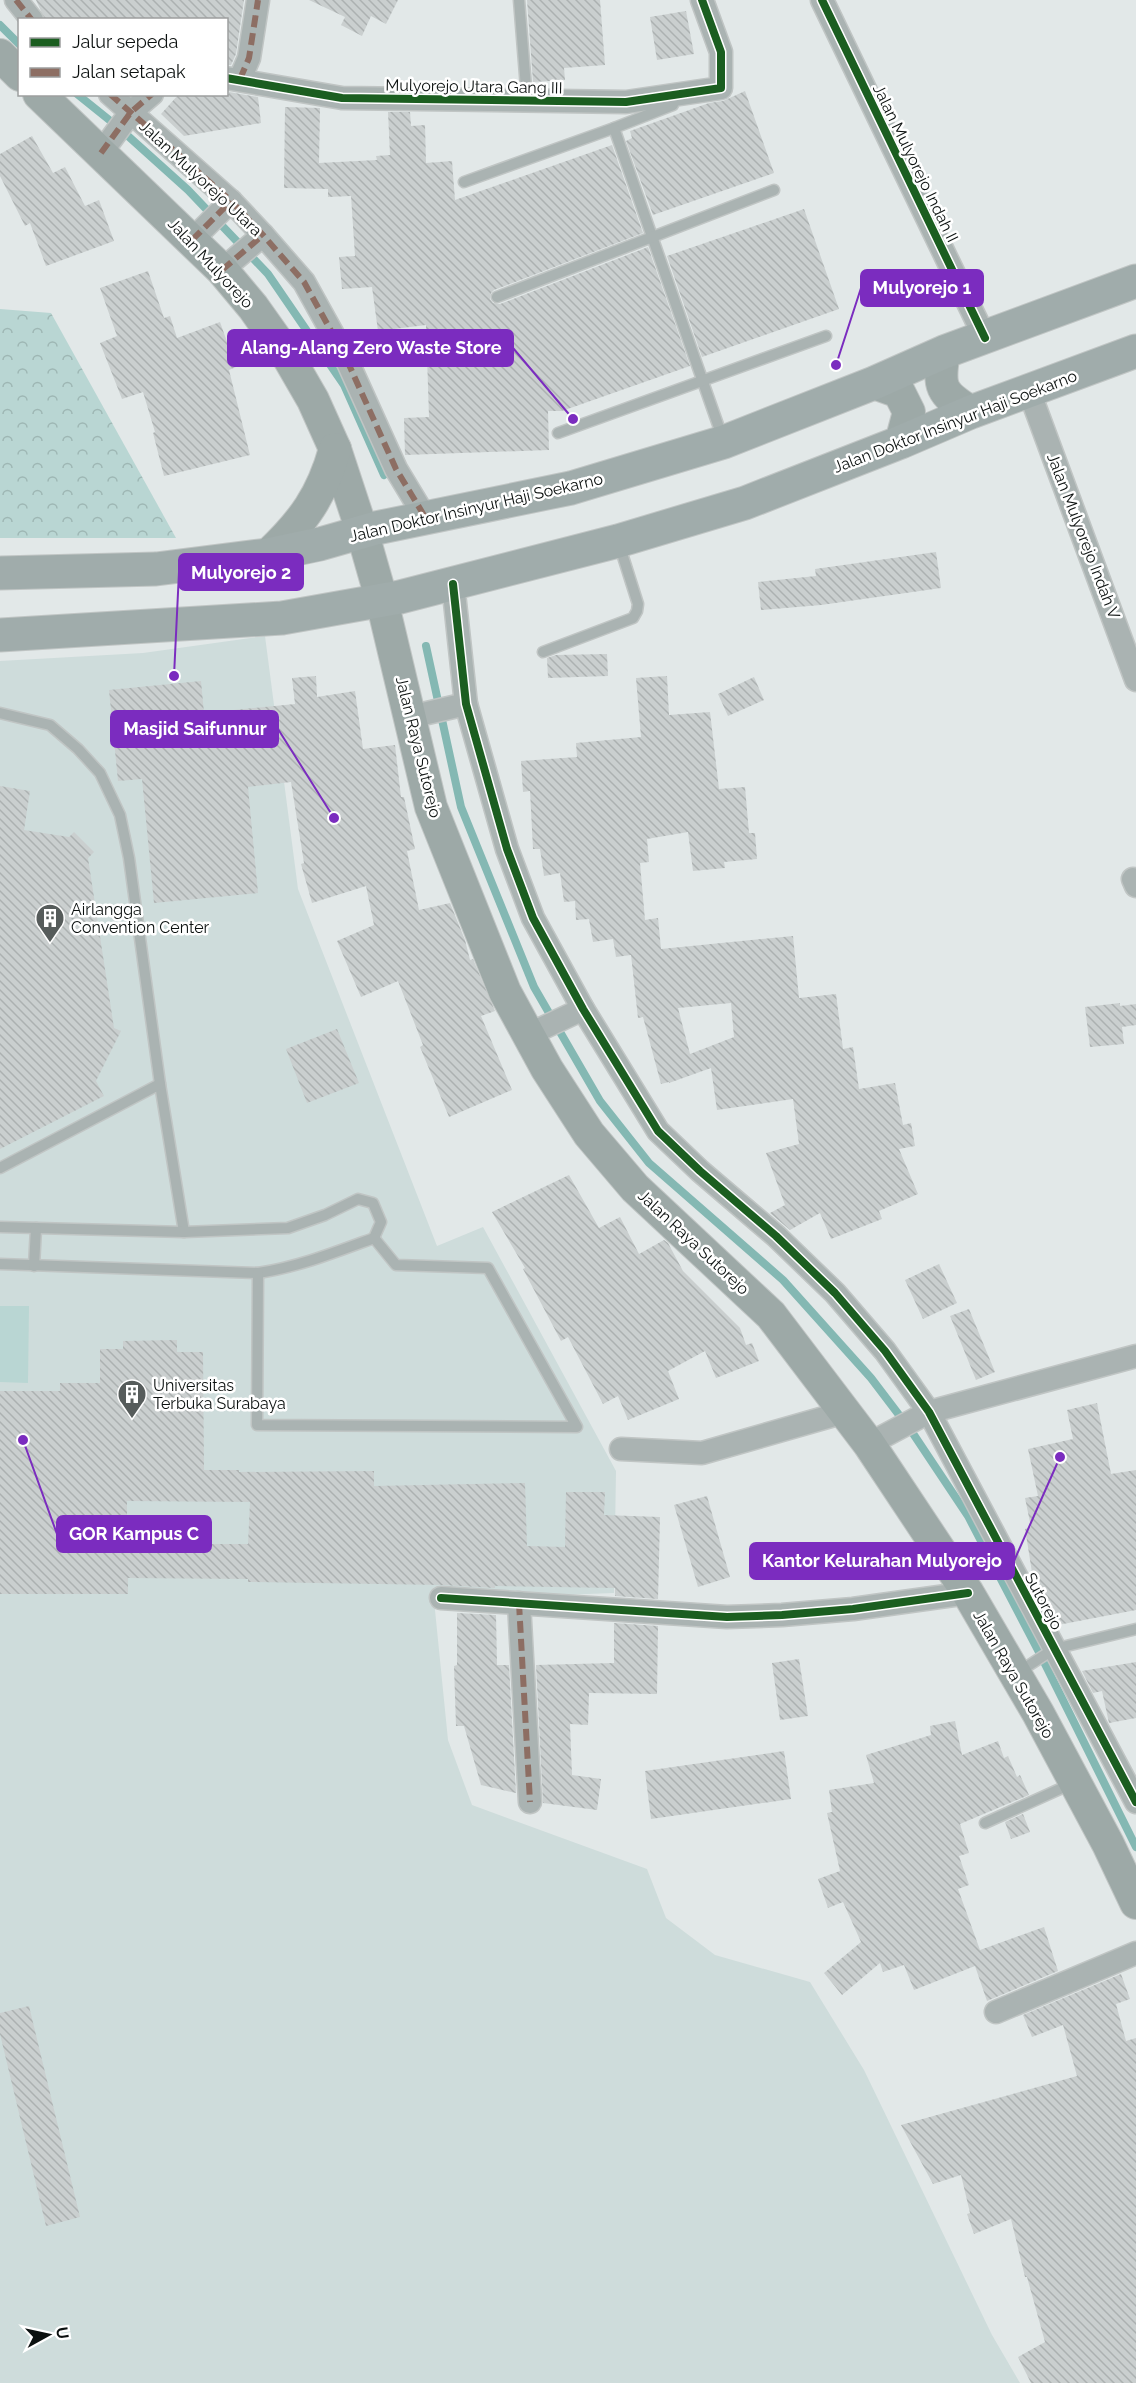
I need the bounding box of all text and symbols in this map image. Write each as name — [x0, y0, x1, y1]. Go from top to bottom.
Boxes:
legend — [18, 18, 228, 96]
text: Jalur sepeda — [72, 31, 178, 52]
text: Jalan setapak — [72, 61, 186, 82]
street label: Mulyorejo Utara Gang III — [385, 75, 563, 98]
street label: Jalan Mulyorejo Indah II — [869, 81, 962, 245]
street label: Jalan Mulyorejo Utara — [135, 117, 266, 240]
street label: Jalan Mulyorejo — [164, 214, 257, 312]
callout: Mulyorejo 1 — [861, 270, 983, 306]
text: Mulyorejo 1 — [873, 277, 972, 298]
callout: Alang-Alang Zero Waste Store — [228, 330, 513, 366]
text: Alang-Alang Zero Waste Store — [241, 337, 502, 358]
street label: Jalan Doktor Insinyur Haji Soekarno — [831, 366, 1080, 477]
street label: Jalan Mulyorejo Indah V — [1043, 451, 1124, 622]
street label: Jalan Doktor Insinyur Haji Soekarno — [348, 469, 605, 546]
callout: Mulyorejo 2 — [179, 554, 303, 590]
text: Mulyorejo 2 — [191, 562, 291, 583]
street label: Jalan Raya Sutorejo — [392, 675, 445, 820]
callout: Masjid Saifunnur — [111, 711, 278, 747]
text: Masjid Saifunnur — [123, 718, 267, 739]
place label: Airlangga Convention Center — [71, 900, 210, 937]
building icon: Airlangga Convention Center — [34, 902, 66, 944]
street label: Jalan Raya Sutorejo — [634, 1186, 753, 1299]
place label: Universitas Terbuka Surabaya — [153, 1376, 286, 1413]
building icon: Universitas Terbuka Surabaya — [116, 1378, 148, 1420]
callout: GOR Kampus C — [57, 1516, 211, 1552]
text: GOR Kampus C — [69, 1523, 199, 1544]
callout: Kantor Kelurahan Mulyorejo — [750, 1543, 1014, 1579]
text: Kantor Kelurahan Mulyorejo — [762, 1550, 1002, 1571]
street label: Sutorejo — [1021, 1569, 1066, 1633]
street label: Jalan Raya Sutorejo — [969, 1607, 1058, 1742]
north arrow — [18, 2305, 78, 2365]
text: U — [52, 2326, 73, 2340]

